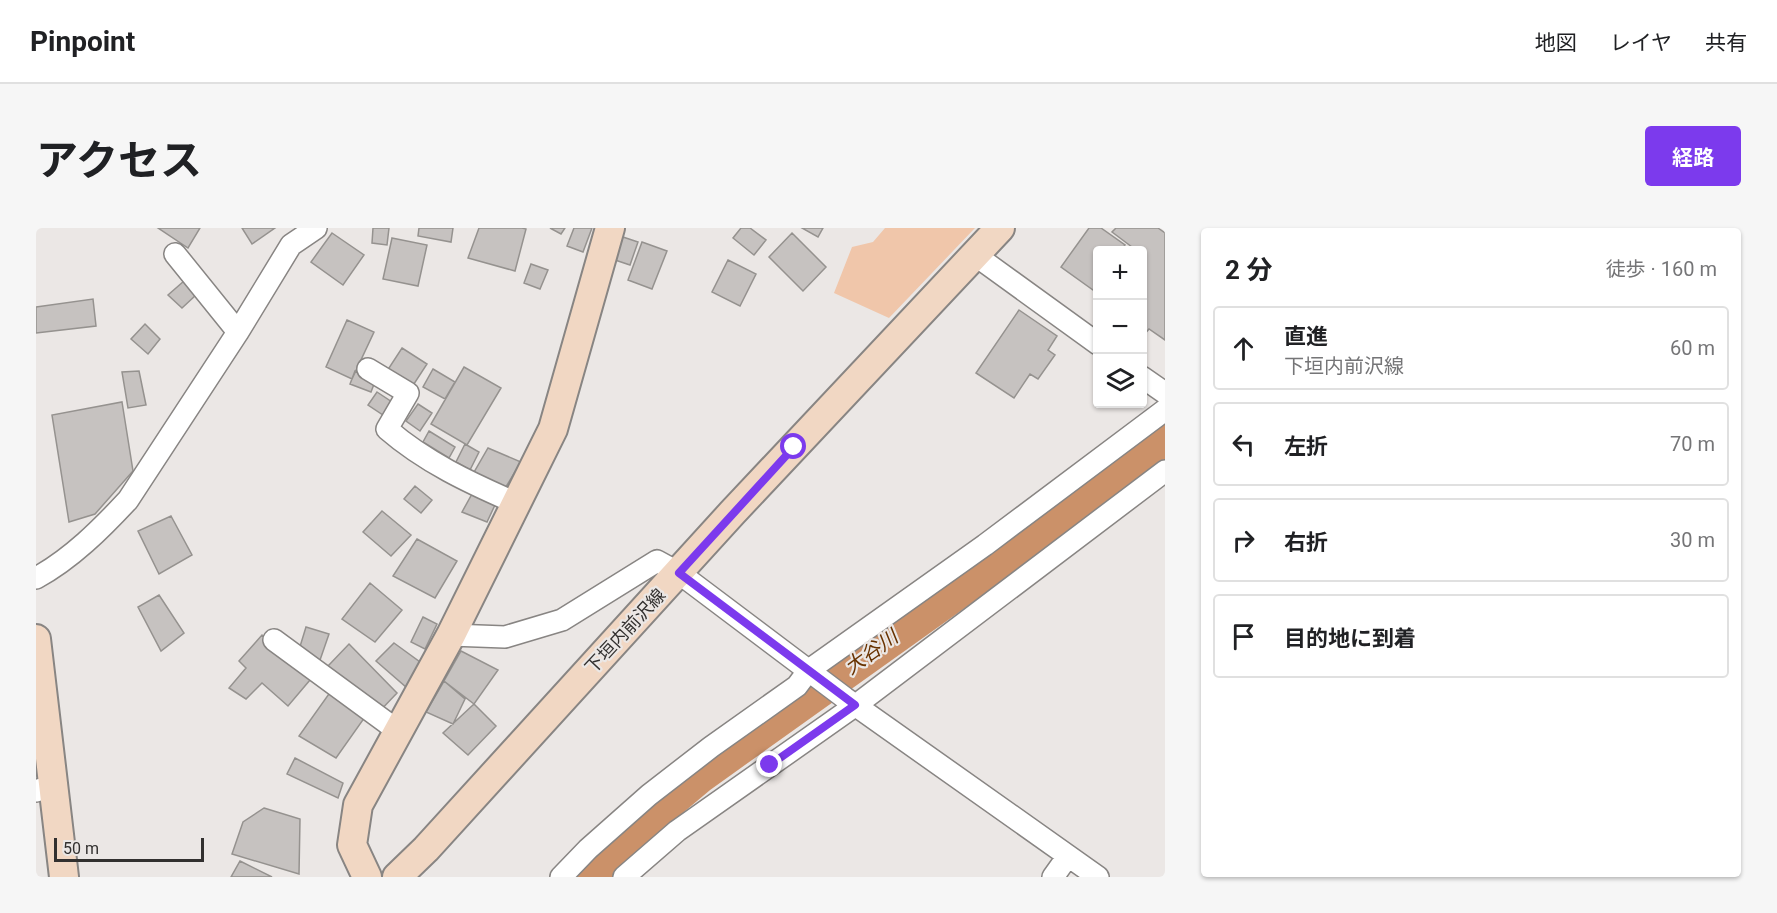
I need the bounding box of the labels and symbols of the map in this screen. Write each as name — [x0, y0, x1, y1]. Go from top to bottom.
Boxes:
route start — [780, 433, 806, 459]
street label: 下垣内前沢線 — [580, 584, 670, 678]
water label: 大谷川 — [840, 623, 904, 679]
route end — [756, 751, 782, 777]
scale bar — [54, 835, 204, 862]

